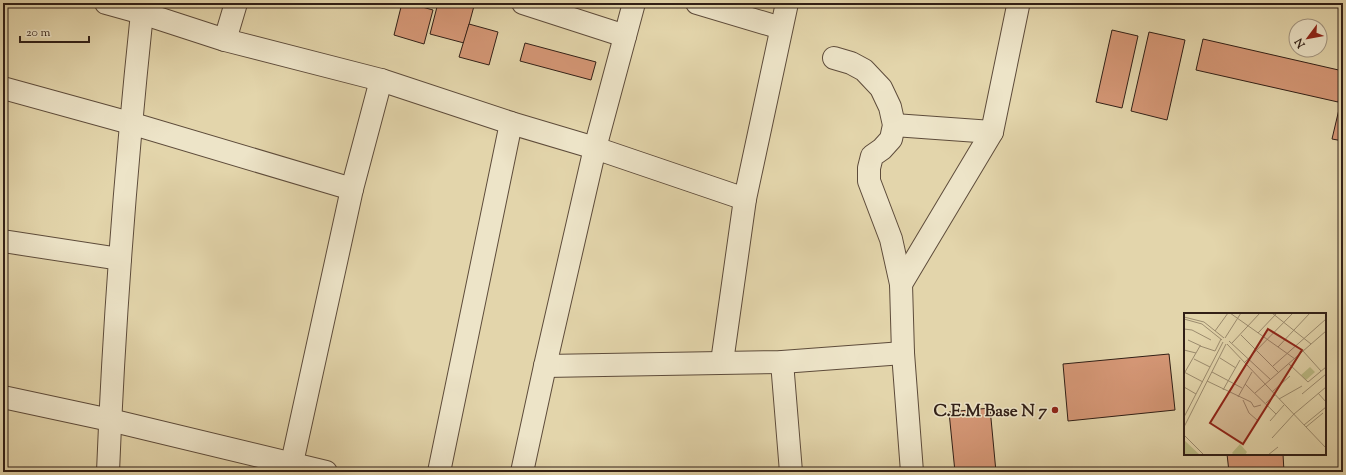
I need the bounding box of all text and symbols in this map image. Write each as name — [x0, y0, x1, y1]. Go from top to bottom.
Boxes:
scale bar — [20, 18, 89, 44]
north arrow — [1288, 18, 1328, 58]
text: 20 m — [26, 24, 51, 42]
text: N — [1291, 35, 1310, 52]
inset map — [1184, 313, 1326, 455]
place label: C.E.M Base N 7 — [933, 400, 1047, 424]
marker: C.E.M Base N 7 — [1050, 405, 1060, 415]

